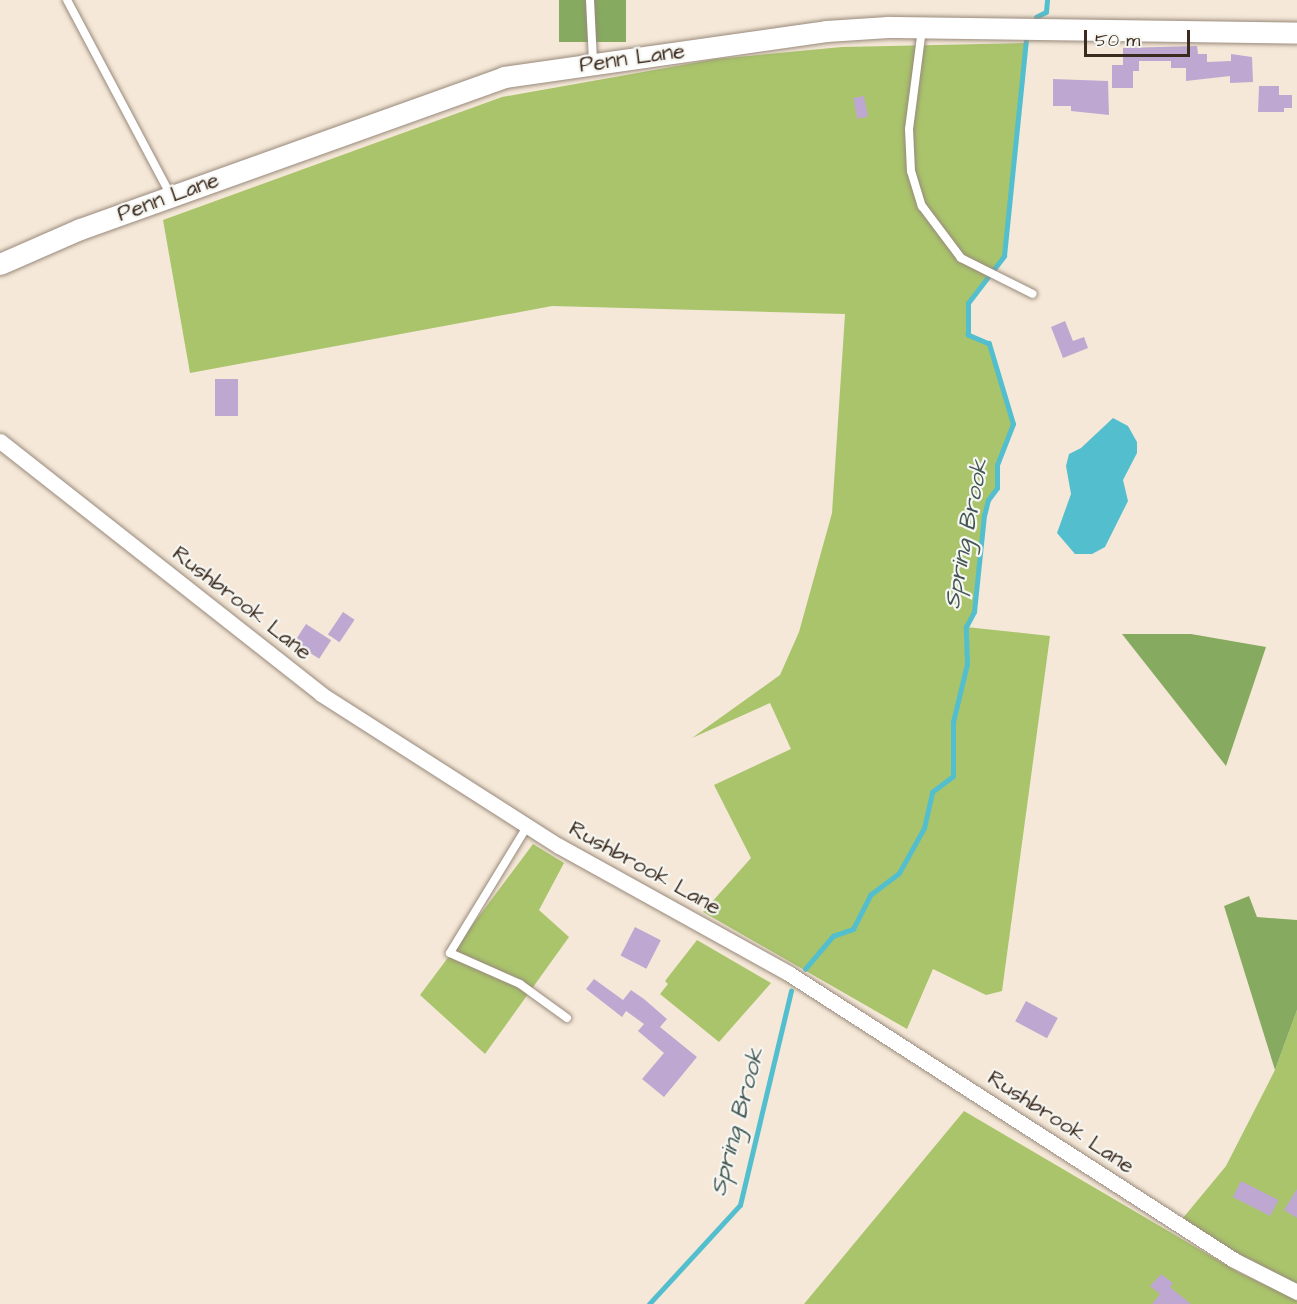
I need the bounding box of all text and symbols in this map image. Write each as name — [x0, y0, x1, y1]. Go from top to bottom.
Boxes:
scale bar — [1087, 18, 1194, 56]
text: 50 m — [1095, 28, 1140, 53]
street label: Penn Lane — [578, 38, 686, 78]
street label: Penn Lane — [114, 166, 222, 228]
water label: Spring Brook — [938, 457, 996, 611]
street label: Rushbrook Lane — [167, 540, 317, 666]
street label: Rushbrook Lane — [564, 815, 726, 921]
water label: Spring Brook — [704, 1045, 772, 1199]
street label: Rushbrook Lane — [983, 1065, 1139, 1179]

